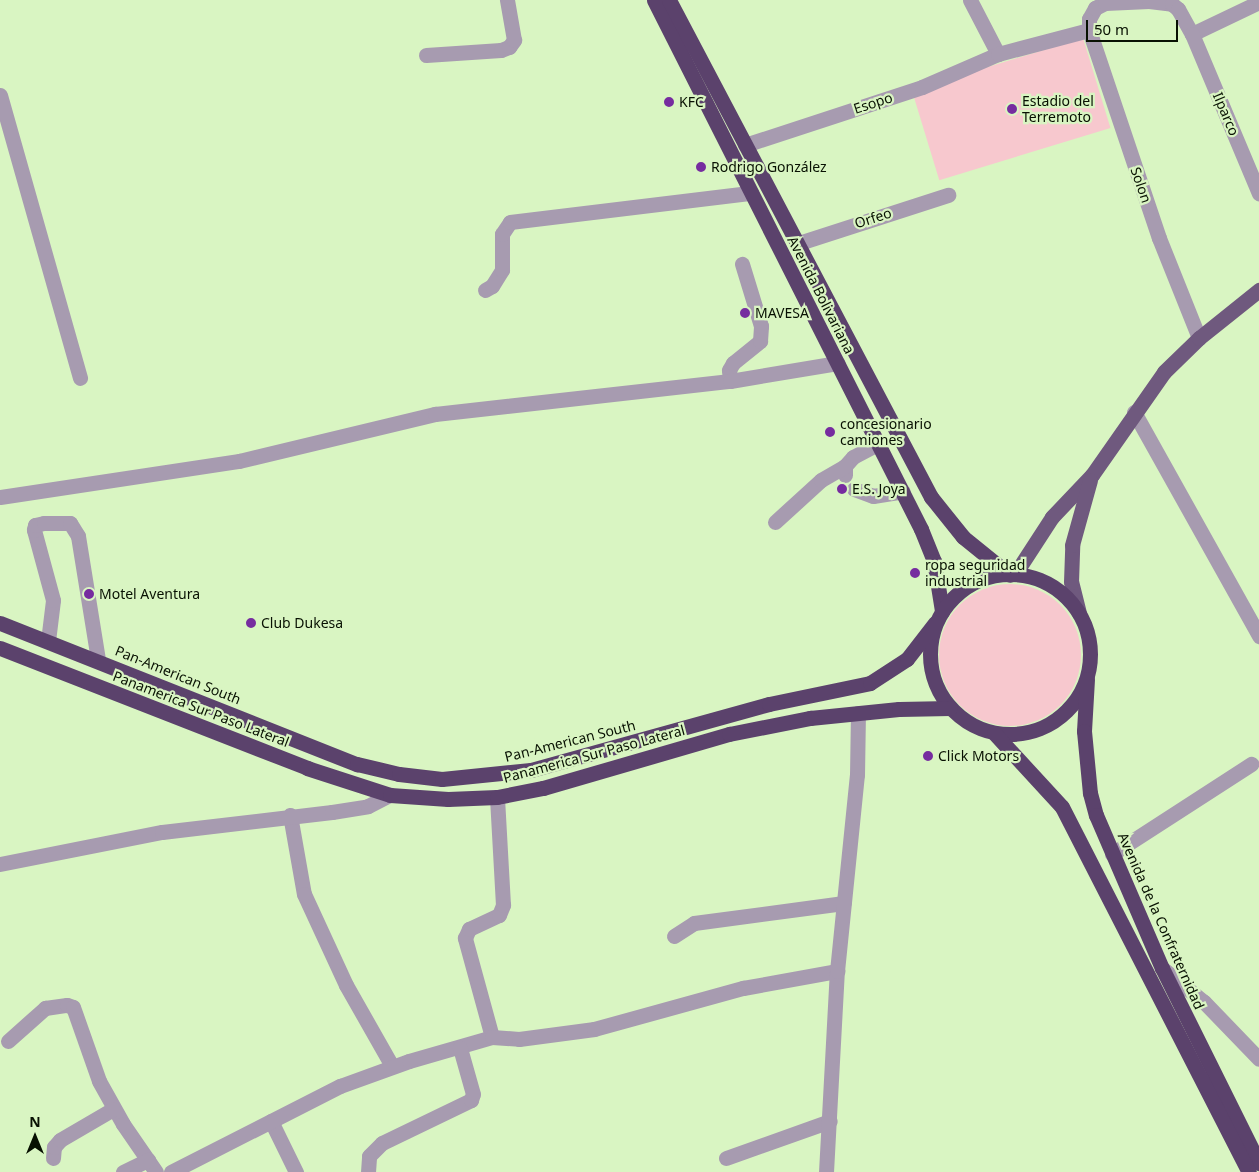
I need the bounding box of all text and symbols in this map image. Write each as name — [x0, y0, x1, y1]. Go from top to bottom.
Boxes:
scale bar — [1089, 10, 1182, 42]
text: 50 m — [1094, 19, 1129, 39]
street label: Esopo — [851, 89, 895, 117]
street label: Ilparco — [1209, 90, 1243, 138]
place label: Estadio del Terremoto — [1022, 93, 1094, 125]
place label: KFC — [679, 94, 704, 110]
marker: KFC — [663, 96, 675, 108]
marker: Estadio del Terremoto — [1006, 103, 1018, 115]
place label: Rodrigo González — [711, 159, 827, 175]
marker: Rodrigo González — [695, 161, 707, 173]
street label: Solon — [1127, 165, 1155, 205]
street label: Orfeo — [852, 204, 894, 232]
street label: Avenida Bolivariana — [784, 233, 858, 357]
place label: MAVESA — [755, 305, 809, 321]
marker: MAVESA — [739, 307, 751, 319]
place label: concesionario camiones — [840, 416, 932, 448]
marker: concesionario camiones — [824, 426, 836, 438]
place label: E.S. Joya — [852, 481, 906, 497]
marker: E.S. Joya — [836, 483, 848, 495]
place label: ropa seguridad industrial — [925, 557, 1025, 590]
marker: ropa seguridad industrial — [909, 567, 921, 579]
place label: Motel Aventura — [99, 586, 200, 602]
marker: Motel Aventura — [83, 588, 95, 600]
place label: Club Dukesa — [261, 615, 343, 631]
marker: Club Dukesa — [245, 617, 257, 629]
street label: Pan-American South — [113, 642, 243, 708]
street label: Panamerica Sur Paso Lateral — [110, 668, 292, 750]
street label: Pan-American South — [503, 717, 637, 765]
street label: Panamerica Sur Paso Lateral — [501, 722, 687, 786]
place label: Click Motors — [938, 748, 1019, 764]
marker: Click Motors — [922, 750, 934, 762]
street label: Avenida de la Confraternidad — [1114, 830, 1208, 1012]
north arrow — [10, 1112, 60, 1162]
text: N — [29, 1112, 41, 1131]

